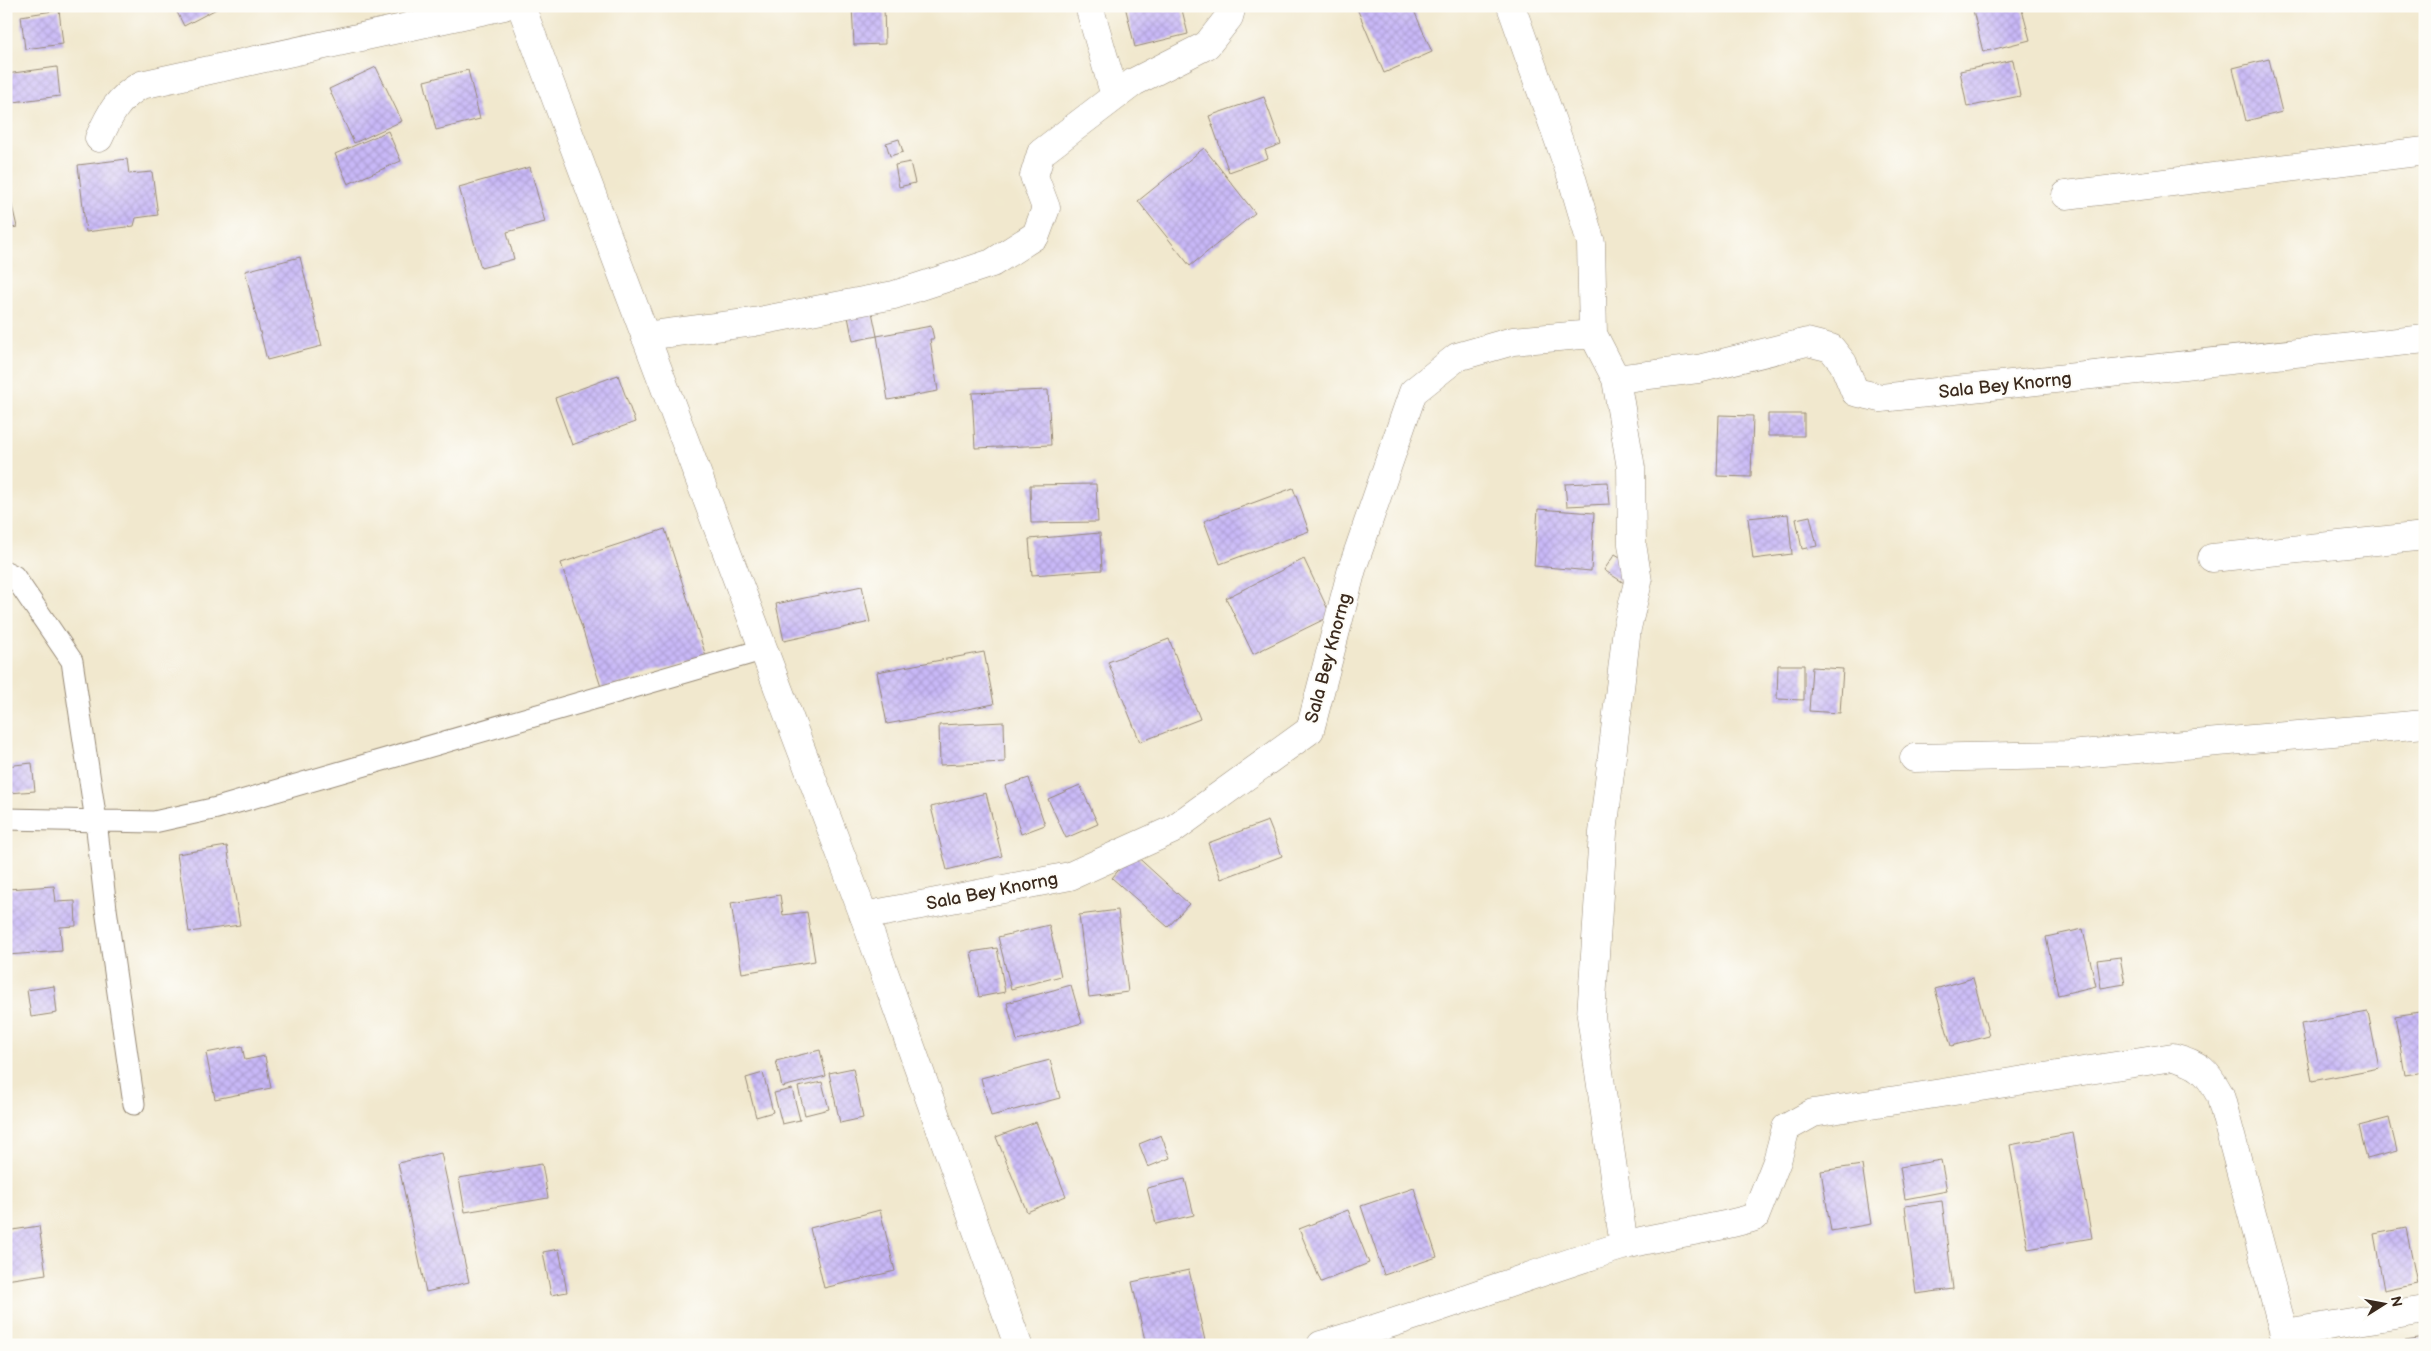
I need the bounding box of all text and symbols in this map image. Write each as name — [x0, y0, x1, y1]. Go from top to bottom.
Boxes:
street label: Sala Bey Knorng — [1937, 368, 2073, 403]
street label: Sala Bey Knorng — [1301, 591, 1356, 725]
street label: Sala Bey Knorng — [924, 868, 1060, 915]
north arrow — [2358, 1278, 2408, 1328]
text: N — [2387, 1295, 2406, 1308]

